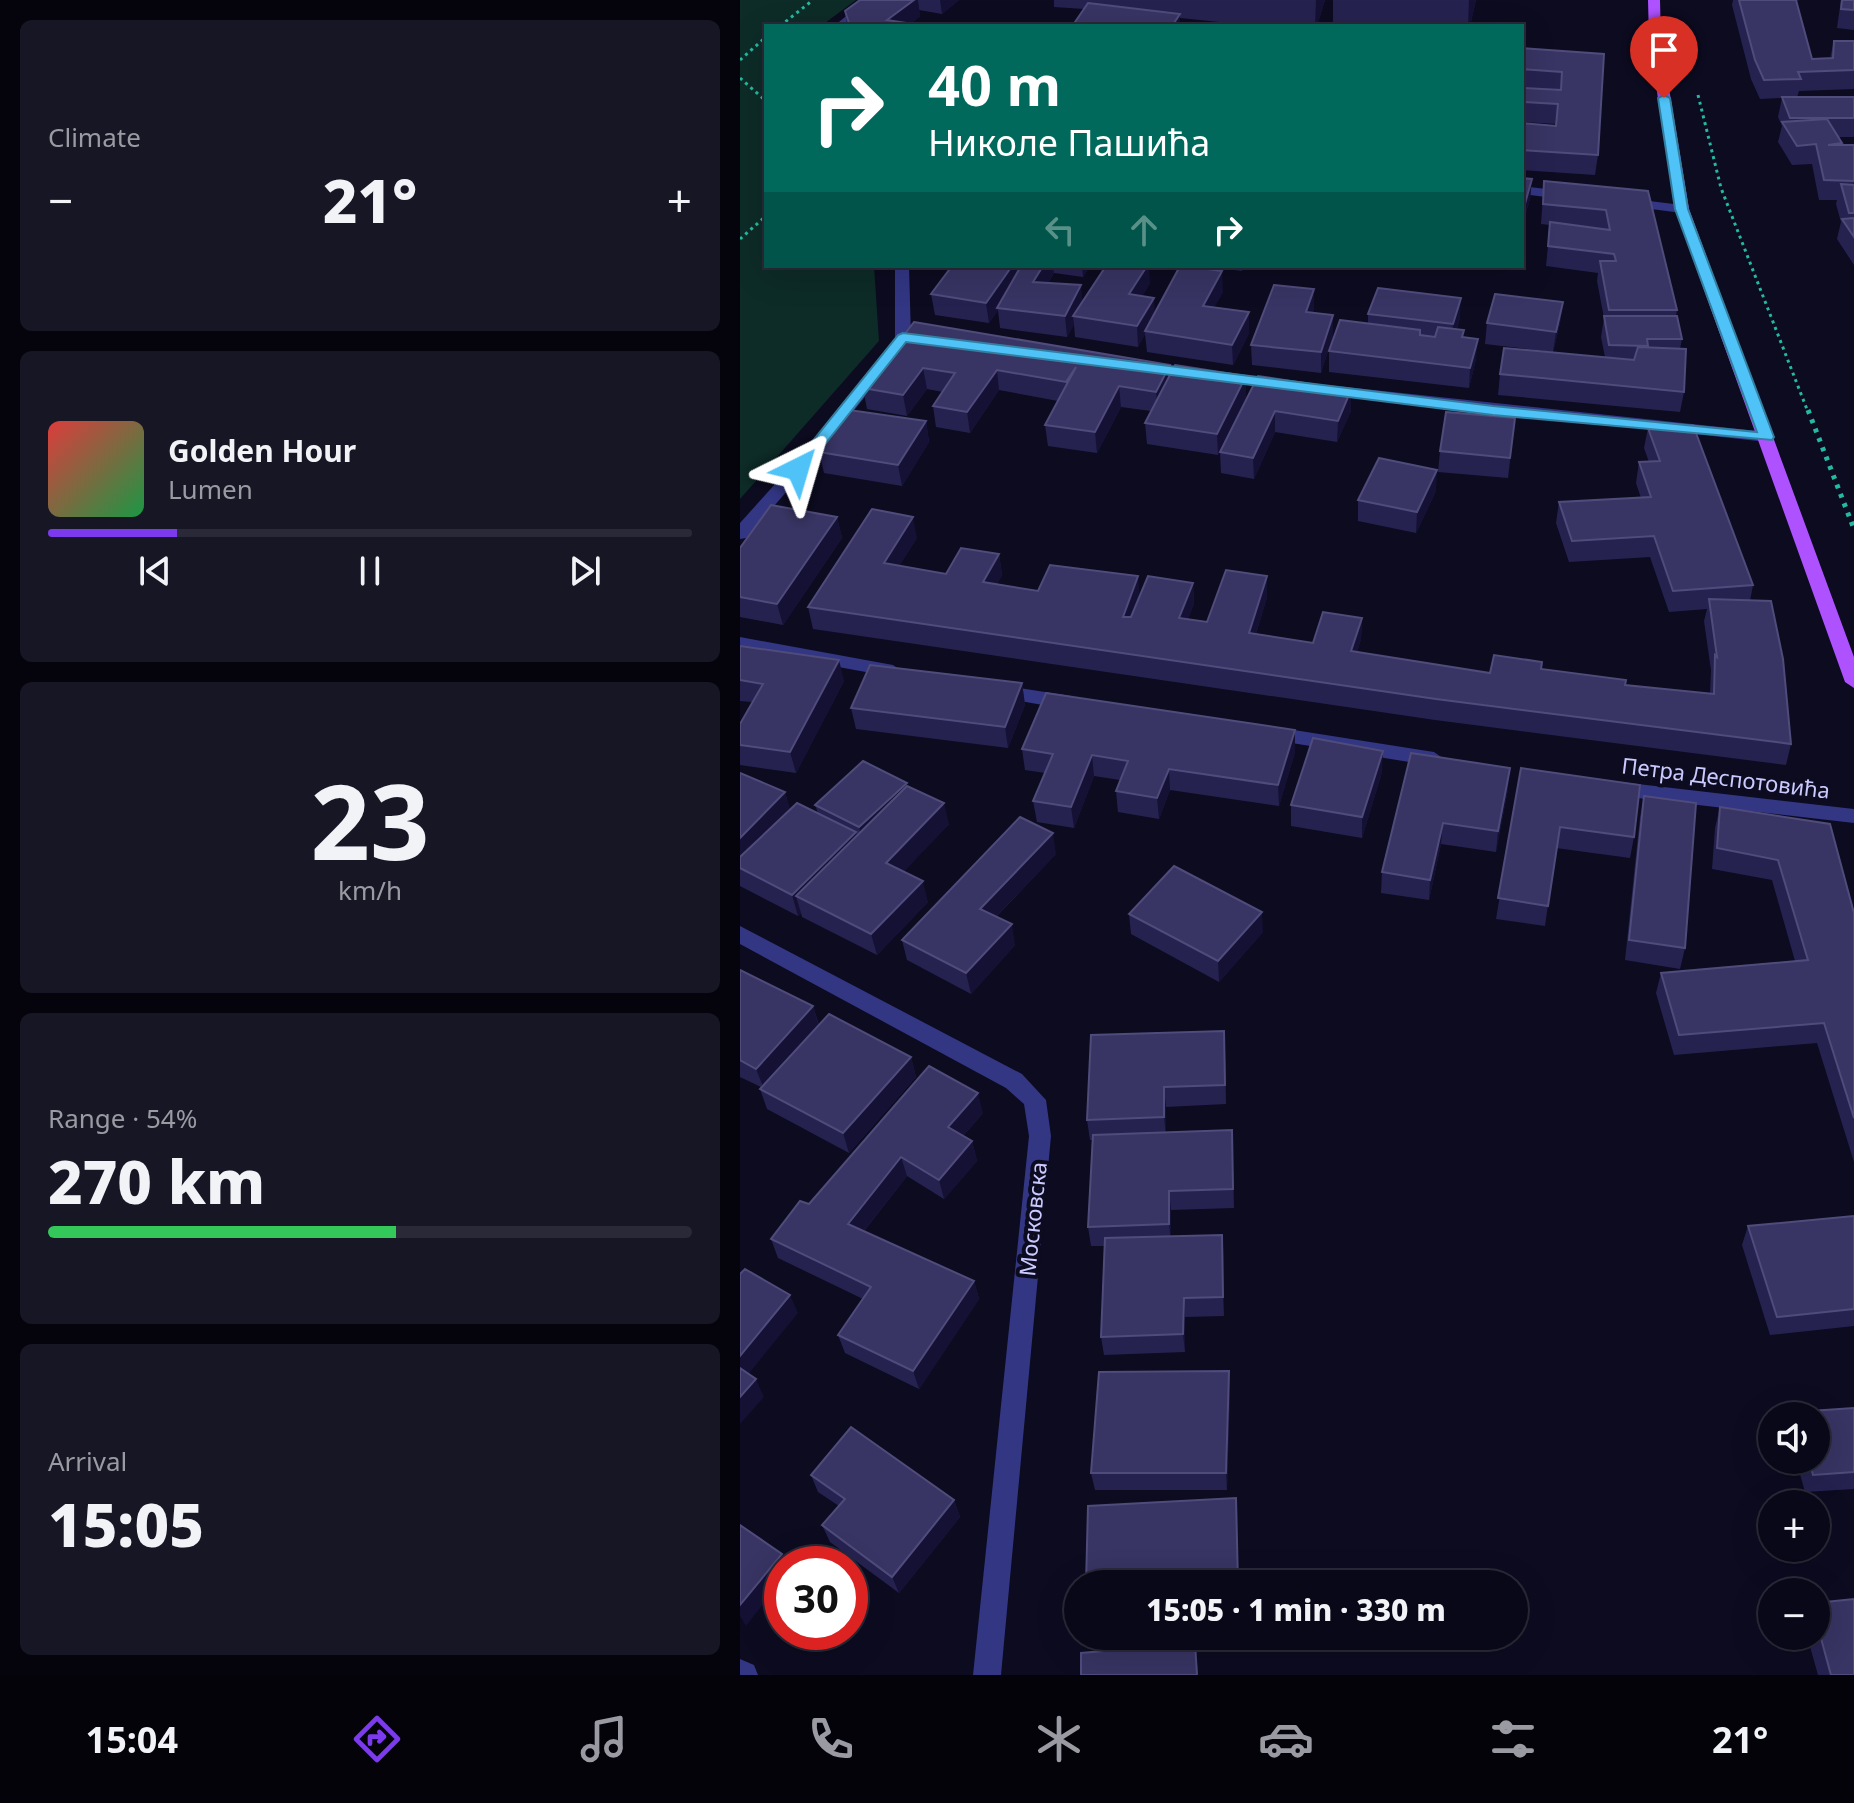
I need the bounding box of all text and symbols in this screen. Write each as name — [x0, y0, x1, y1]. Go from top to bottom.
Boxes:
pin — [1630, 16, 1698, 98]
icon: arrive — [1642, 28, 1686, 72]
text: 40 m — [928, 46, 1061, 122]
icon: right — [796, 56, 900, 160]
text: Николе Пашића — [928, 118, 1210, 167]
text: Climate — [48, 119, 141, 155]
text: 21° — [323, 159, 417, 241]
text: − — [48, 170, 73, 230]
text: + — [667, 170, 692, 230]
icon: left — [1038, 208, 1082, 252]
icon: ahead — [1122, 208, 1166, 252]
icon: right — [1206, 208, 1250, 252]
position arrow — [756, 427, 840, 511]
text: Golden Hour — [168, 430, 356, 471]
text: Lumen — [168, 471, 253, 507]
icon: previous — [133, 549, 177, 593]
icon: pause — [348, 549, 392, 593]
icon: next — [563, 549, 607, 593]
text: 23 — [311, 749, 429, 890]
street label: Петра Деспотовића — [1620, 749, 1832, 805]
text: km/h — [338, 872, 402, 908]
text: Range · 54% — [48, 1100, 197, 1136]
text: 270 km — [48, 1140, 265, 1222]
street label: Московска — [1011, 1160, 1053, 1278]
map controls — [1758, 1402, 1830, 1650]
button: sound — [1758, 1402, 1830, 1474]
text: Arrival — [48, 1443, 127, 1479]
text: 15:05 — [48, 1483, 204, 1565]
button: + — [1758, 1490, 1830, 1562]
speed limit sign: 30 — [764, 1546, 868, 1650]
button: − — [1758, 1578, 1830, 1650]
text: 15:05 · 1 min · 330 m — [1146, 1589, 1446, 1630]
icon: directions — [349, 1711, 405, 1767]
icon: music — [576, 1711, 632, 1767]
icon: phone — [803, 1711, 859, 1767]
icon: climate — [1031, 1711, 1087, 1767]
icon: car — [1258, 1711, 1314, 1767]
icon: filters — [1485, 1711, 1541, 1767]
text: 15:04 — [86, 1715, 178, 1764]
text: 21° — [1712, 1715, 1768, 1764]

